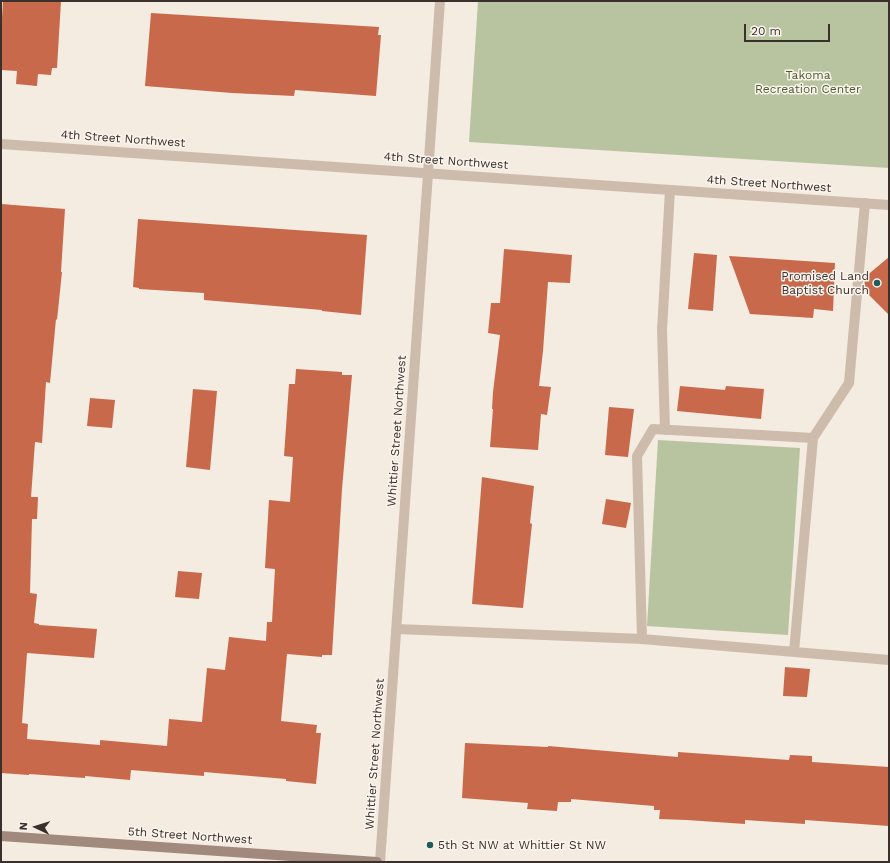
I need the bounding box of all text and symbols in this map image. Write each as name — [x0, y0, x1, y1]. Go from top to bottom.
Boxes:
scale bar — [746, 16, 832, 42]
text: 20 m — [751, 24, 781, 38]
park label: Takoma Recreation Center — [755, 68, 861, 96]
street label: 4th Street Northwest — [60, 127, 186, 151]
street label: 4th Street Northwest — [383, 149, 509, 173]
street label: 4th Street Northwest — [706, 172, 832, 196]
place label: Promised Land Baptist Church — [781, 269, 869, 297]
marker: Promised Land Baptist Church — [872, 278, 882, 288]
street label: Whittier Street Northwest — [385, 355, 409, 507]
street label: Whittier Street Northwest — [363, 678, 387, 830]
north arrow — [16, 807, 56, 847]
text: N — [17, 822, 30, 831]
street label: 5th Street Northwest — [127, 824, 253, 848]
place label: 5th St NW at Whittier St NW — [438, 838, 606, 852]
marker: 5th St NW at Whittier St NW — [425, 840, 435, 850]

